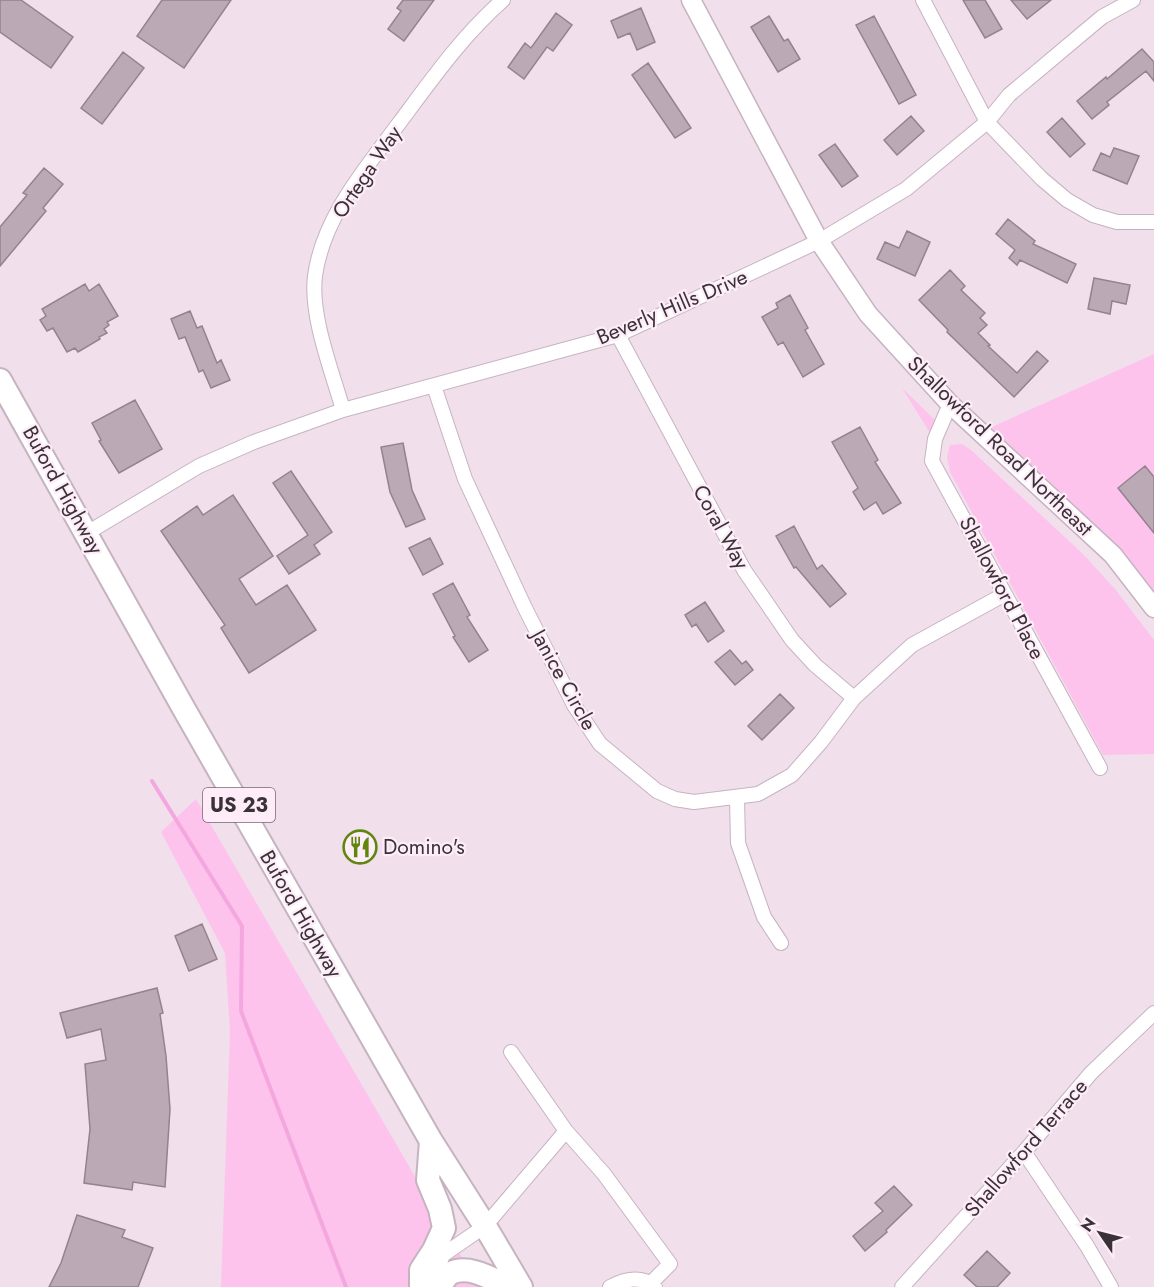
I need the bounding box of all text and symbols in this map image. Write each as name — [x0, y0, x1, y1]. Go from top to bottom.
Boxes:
street label: Ortega Way — [325, 119, 409, 224]
street label: Beverly Hills Drive — [592, 262, 752, 352]
street label: Shallowford Road Northeast — [900, 349, 1100, 543]
street label: Buford Highway — [15, 420, 111, 560]
street label: Coral Way — [686, 479, 757, 575]
street label: Shallowford Place — [952, 511, 1052, 665]
street label: Janice Circle — [522, 621, 604, 736]
road number: US 23 — [203, 788, 275, 822]
restaurant icon: Domino's — [342, 829, 378, 865]
place label: Domino's — [383, 832, 465, 862]
street label: Buford Highway — [252, 845, 350, 984]
street label: Shallowford Terrace — [957, 1072, 1095, 1224]
north arrow — [1070, 1203, 1130, 1263]
text: N — [1075, 1213, 1101, 1236]

